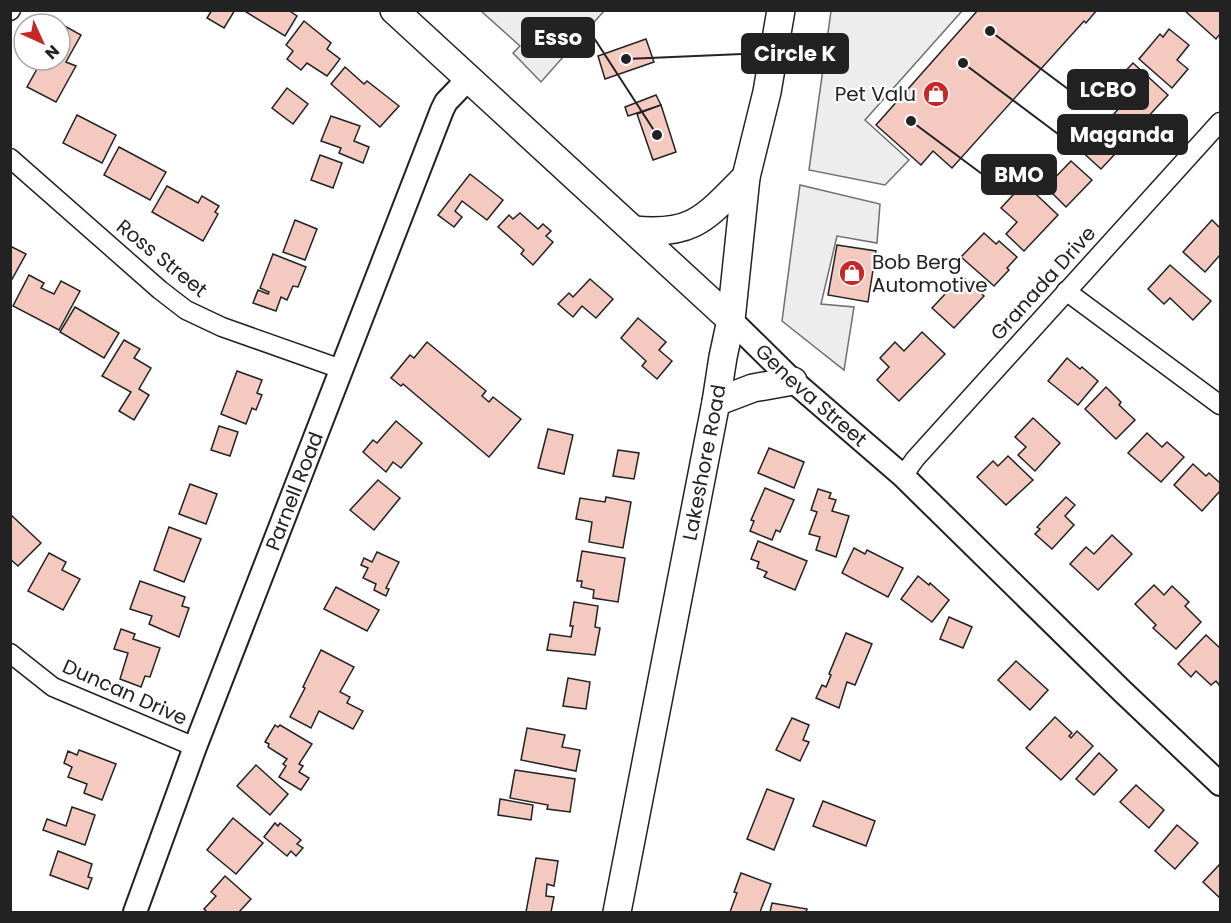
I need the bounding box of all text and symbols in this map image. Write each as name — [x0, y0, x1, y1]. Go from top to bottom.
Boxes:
north arrow — [12, 12, 72, 72]
callout: Esso — [522, 18, 594, 57]
text: Esso — [534, 23, 582, 52]
callout: Circle K — [742, 34, 848, 73]
text: Circle K — [754, 39, 836, 68]
text: N — [40, 40, 65, 65]
callout: LCBO — [1068, 70, 1148, 109]
text: LCBO — [1080, 75, 1136, 104]
shop icon: Pet Valu — [921, 79, 951, 109]
place label: Pet Valu — [835, 80, 916, 108]
callout: Maganda — [1058, 115, 1187, 154]
text: Maganda — [1070, 120, 1174, 149]
callout: BMO — [982, 155, 1056, 194]
text: BMO — [994, 160, 1044, 189]
street label: Ross Street — [111, 213, 213, 303]
street label: Granada Drive — [984, 220, 1102, 346]
place label: Bob Berg Automotive — [872, 248, 988, 299]
shop icon: Bob Berg Automotive — [837, 258, 867, 288]
street label: Geneva Street — [749, 337, 873, 453]
street label: Lakeshore Road — [675, 382, 733, 543]
street label: Parnell Road — [259, 428, 330, 554]
street label: Duncan Drive — [58, 652, 192, 732]

